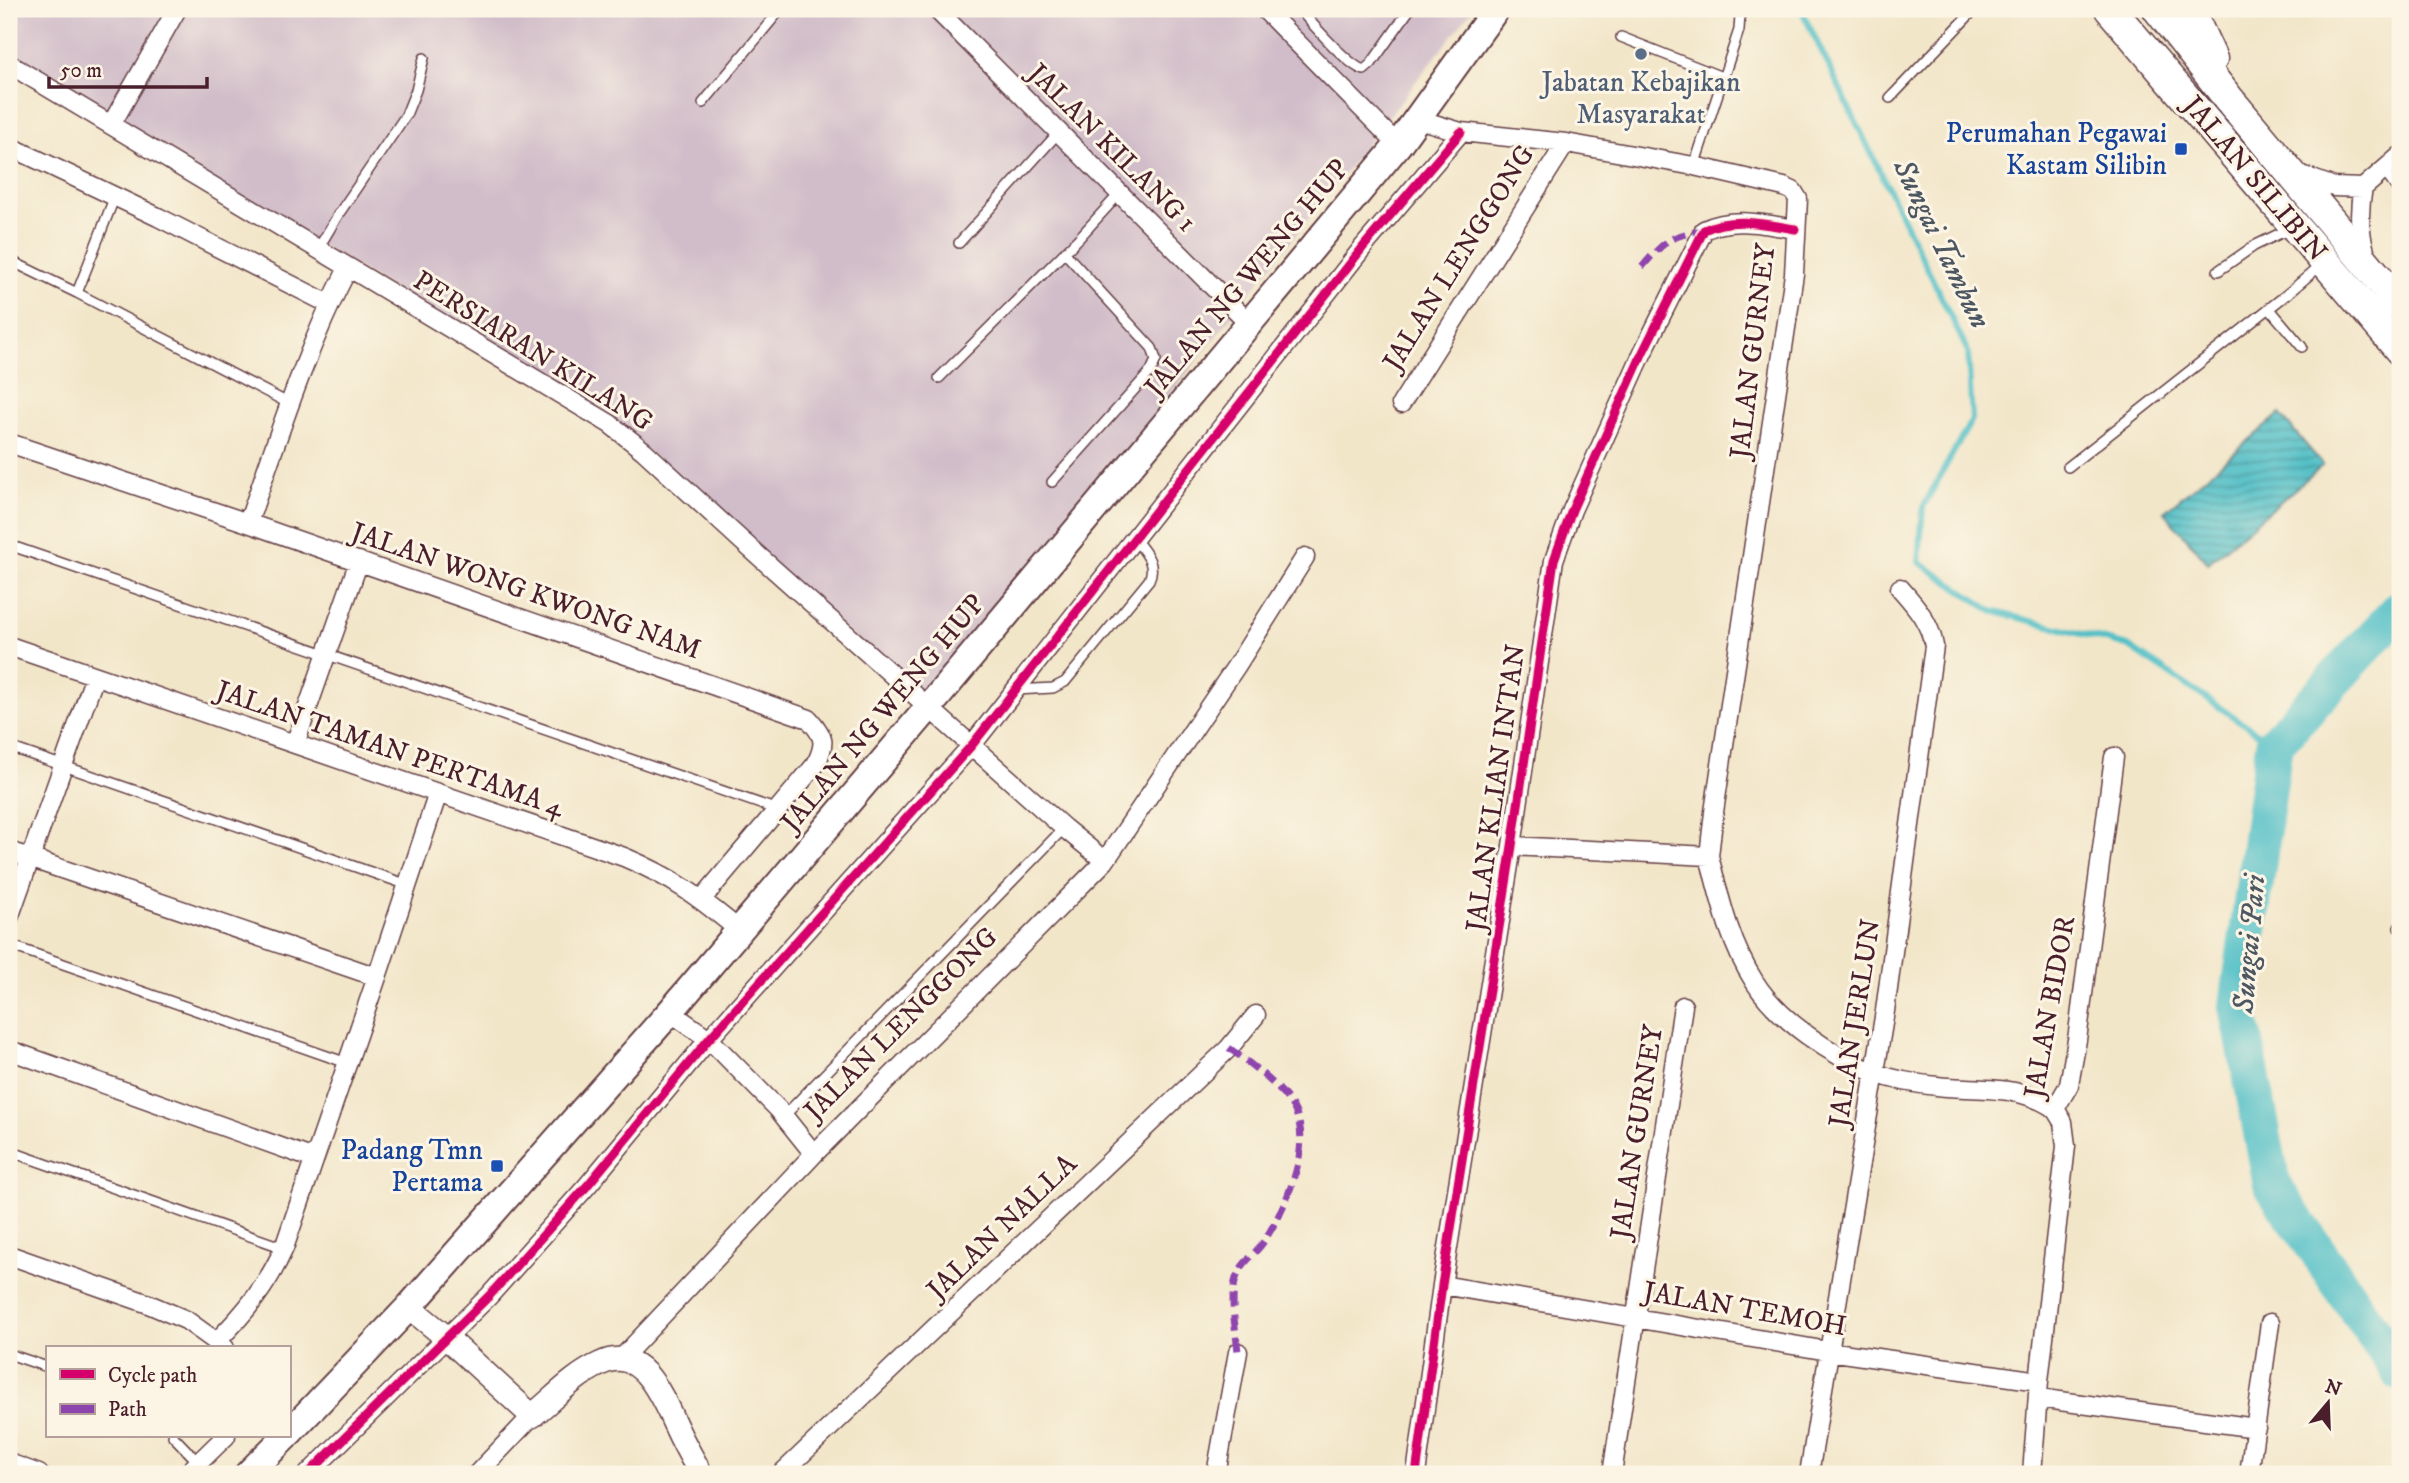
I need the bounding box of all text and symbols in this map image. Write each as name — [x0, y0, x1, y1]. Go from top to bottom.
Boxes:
scale bar — [49, 46, 206, 90]
marker: Jabatan Kebajikan Masyarakat — [1633, 46, 1649, 62]
street label: JALAN KILANG 1 — [1018, 54, 1204, 240]
text: 50 m — [60, 58, 102, 84]
place label: Jabatan Kebajikan Masyarakat — [1538, 65, 1741, 132]
street label: JALAN SILIBIN — [2173, 86, 2335, 269]
place label: Perumahan Pegawai Kastam Silibin — [1946, 116, 2167, 183]
street label: JALAN LENGGONG — [1374, 139, 1543, 380]
marker: Perumahan Pegawai Kastam Silibin — [2173, 141, 2189, 157]
street label: JALAN NG WENG HUP — [1135, 152, 1357, 406]
water label: Sungai Tambun — [1884, 152, 1998, 335]
street label: JALAN GURNEY — [1722, 241, 1784, 463]
street label: PERSIARAN KILANG — [407, 263, 659, 439]
street label: JALAN WONG KWONG NAM — [344, 514, 705, 667]
street label: JALAN NG WENG HUP — [771, 587, 993, 841]
street label: JALAN KLIAN INTAN — [1458, 642, 1534, 937]
street label: JALAN TAMAN PERTAMA 4 — [209, 672, 569, 825]
water label: Sungai Pari — [2225, 871, 2275, 1016]
street label: JALAN BIDOR — [2016, 913, 2083, 1104]
street label: JALAN JERLUN — [1821, 916, 1889, 1133]
street label: JALAN LENGGONG — [795, 920, 1005, 1130]
street label: JALAN GURNEY — [1602, 1022, 1671, 1245]
place label: Padang Tmn Pertama — [341, 1133, 483, 1200]
street label: JALAN NALLA — [918, 1146, 1085, 1309]
marker: Padang Tmn Pertama — [489, 1158, 505, 1174]
street label: JALAN TEMOH — [1638, 1273, 1849, 1344]
legend — [46, 1346, 290, 1438]
text: Cycle path — [108, 1363, 197, 1389]
north arrow — [2294, 1368, 2364, 1438]
text: N — [2322, 1375, 2345, 1402]
text: Path — [108, 1397, 147, 1423]

